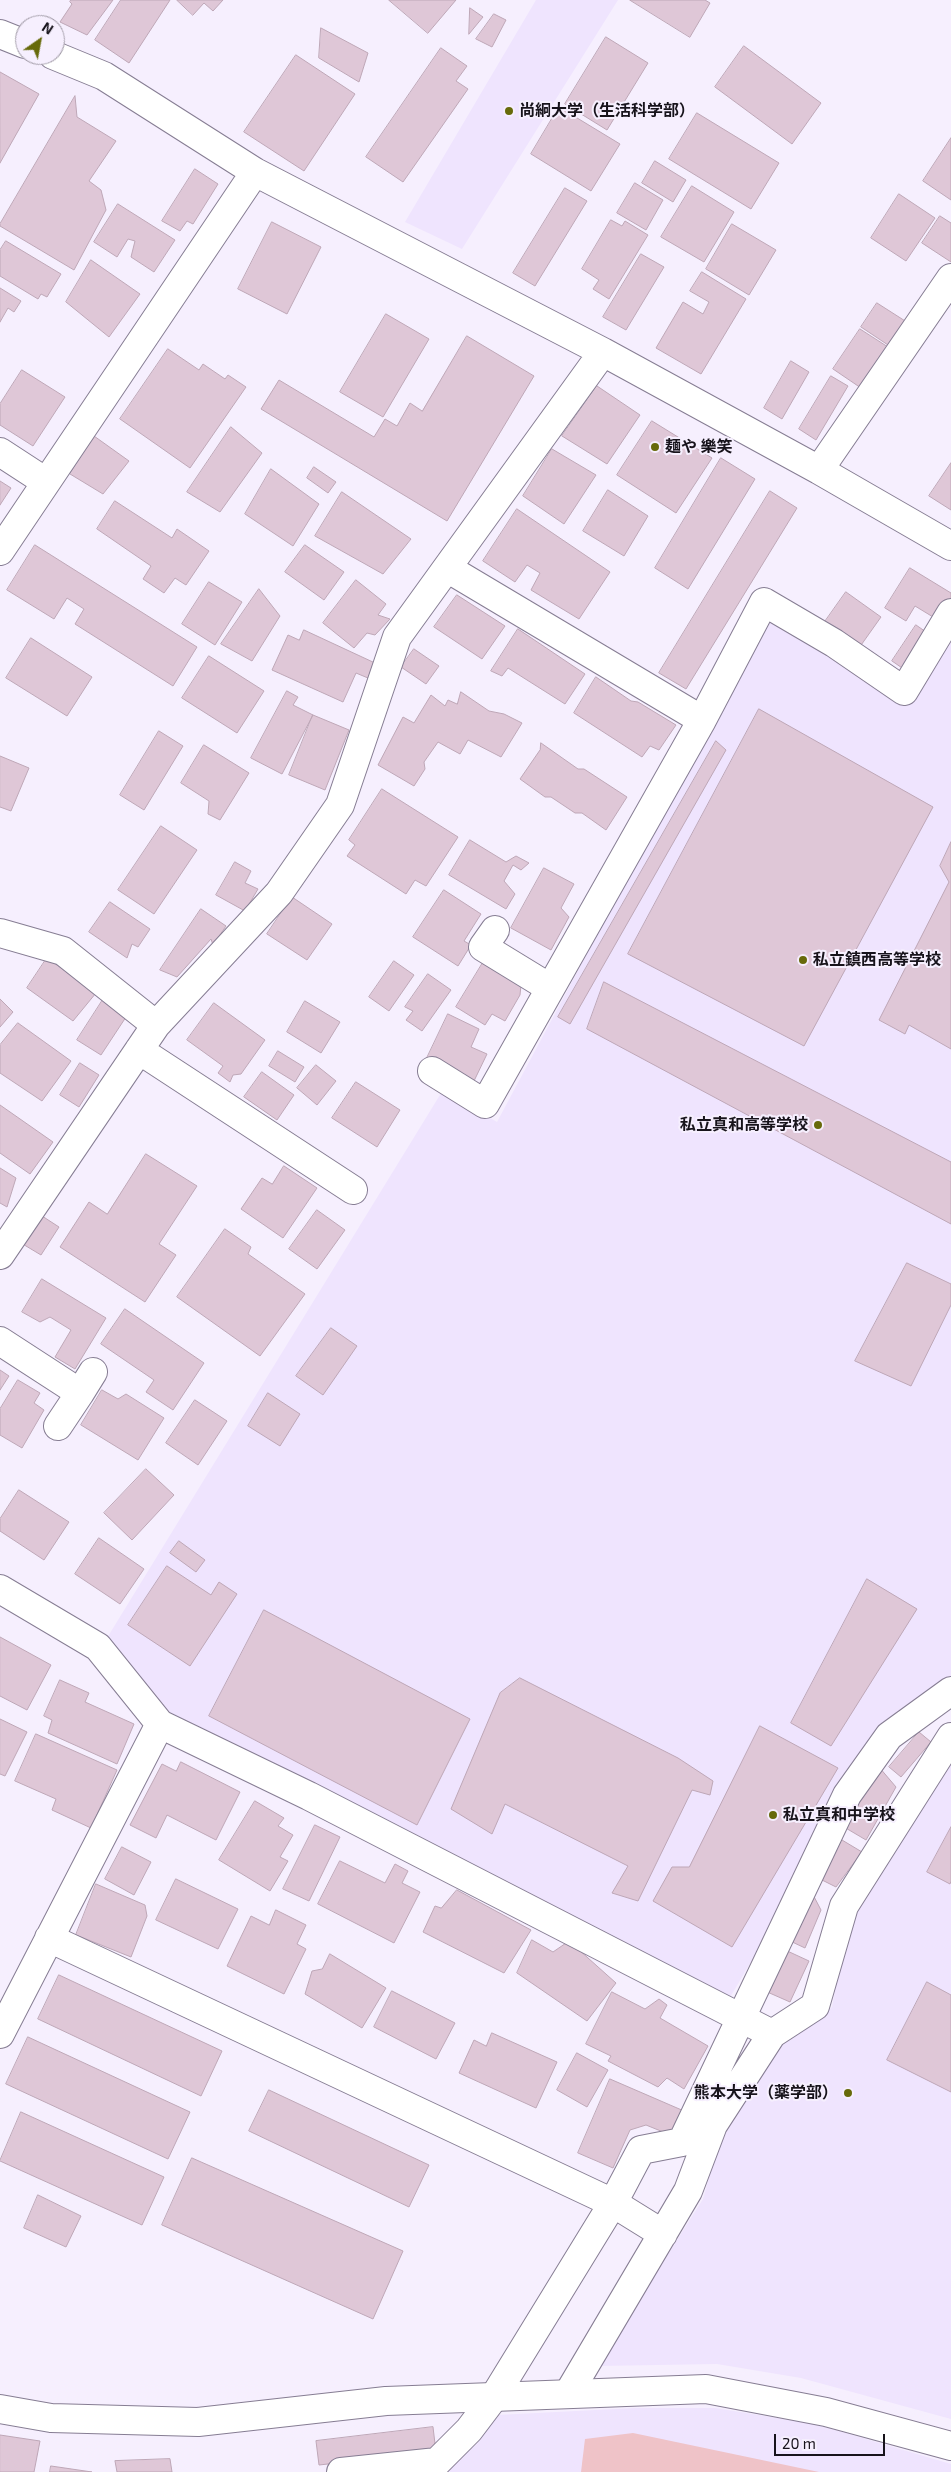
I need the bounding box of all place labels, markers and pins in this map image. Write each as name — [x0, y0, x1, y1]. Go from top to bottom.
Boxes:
place label: 尚絅大学（生活科学部） — [519, 101, 695, 121]
marker: 尚絅大学（生活科学部） — [503, 105, 515, 117]
place label: 麺や 樂笑 — [665, 437, 732, 457]
marker: 麺や 樂笑 — [649, 441, 661, 453]
place label: 私立鎮西高等学校 — [813, 950, 941, 970]
marker: 私立鎮西高等学校 — [797, 954, 809, 966]
place label: 私立真和高等学校 — [680, 1115, 808, 1135]
marker: 私立真和高等学校 — [812, 1119, 824, 1131]
place label: 私立真和中学校 — [783, 1805, 895, 1825]
marker: 私立真和中学校 — [767, 1809, 779, 1821]
place label: 熊本大学（薬学部） — [694, 2083, 838, 2103]
marker: 熊本大学（薬学部） — [842, 2087, 854, 2099]

